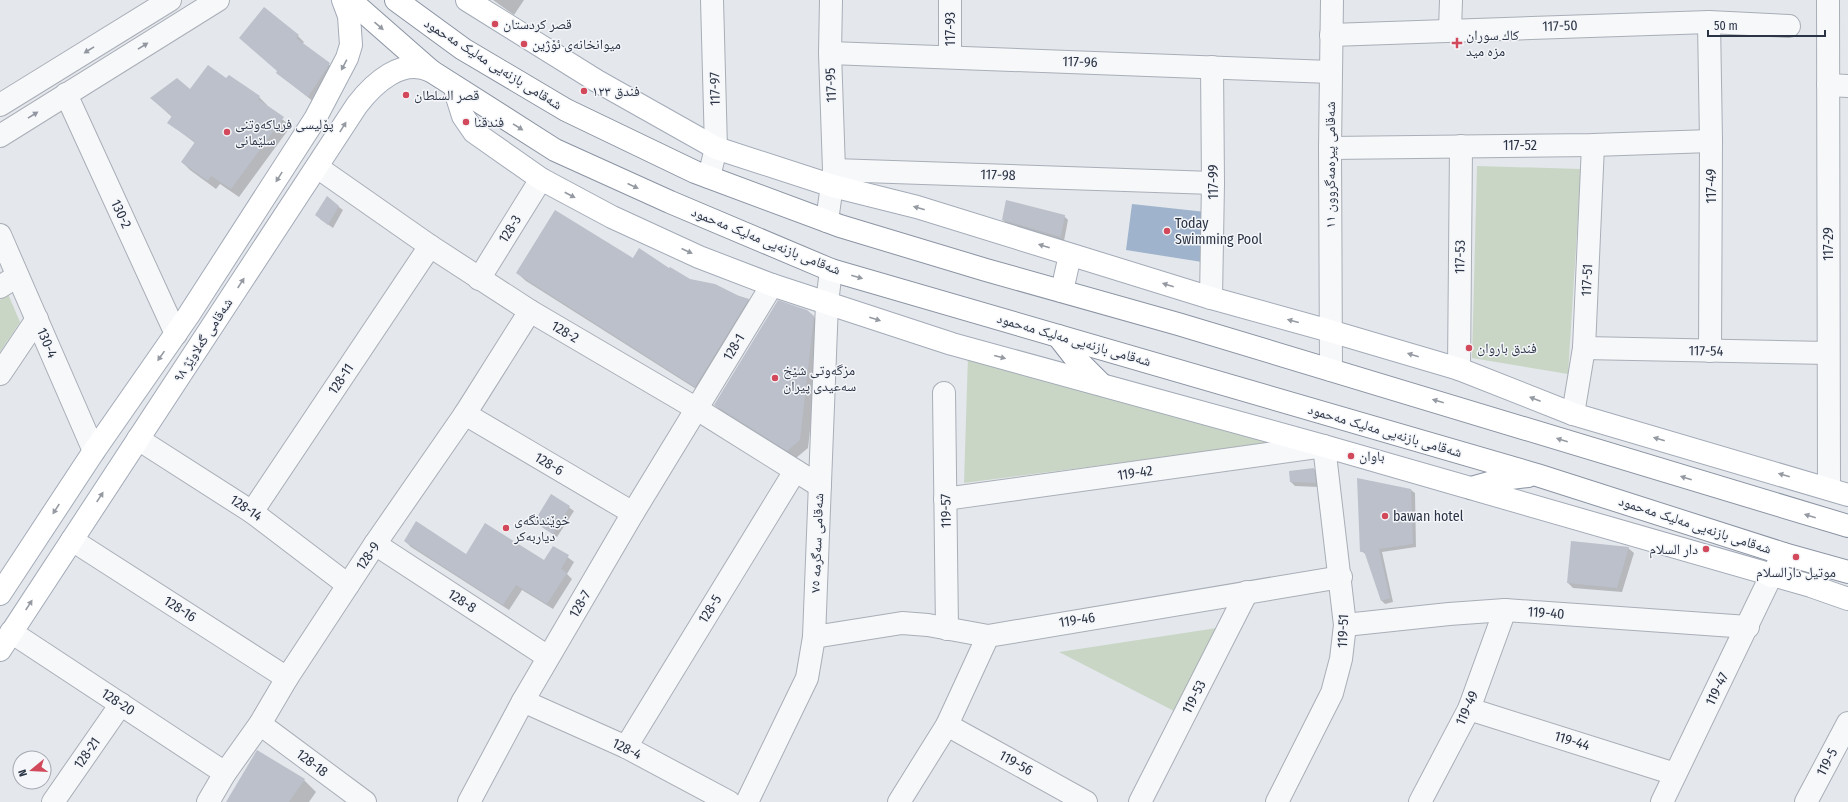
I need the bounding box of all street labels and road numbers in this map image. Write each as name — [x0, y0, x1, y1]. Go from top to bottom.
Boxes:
street label: 117-93 — [942, 12, 959, 46]
street label: شەقامی بازنەیی مەلیک مەحمود — [421, 15, 565, 113]
street label: 117-50 — [1542, 17, 1578, 35]
street label: 117-96 — [1062, 53, 1098, 71]
street label: 117-95 — [822, 67, 840, 103]
street label: 117-97 — [706, 72, 724, 106]
street label: شەقامی پیرەمەگروون ١١ — [1322, 102, 1339, 228]
street label: 117-52 — [1503, 137, 1537, 154]
street label: 117-99 — [1205, 164, 1222, 200]
street label: 117-98 — [980, 166, 1016, 184]
street label: 117-49 — [1703, 168, 1720, 203]
street label: 130-2 — [107, 197, 135, 231]
street label: شەقامی بازنەیی مەلیک مەحمود — [689, 203, 843, 279]
street label: 128-3 — [495, 212, 525, 246]
street label: 117-29 — [1820, 227, 1837, 261]
street label: 117-53 — [1451, 240, 1469, 274]
street label: 117-51 — [1578, 263, 1596, 297]
street label: شەقامی گەلاوێژ ٩٨ — [170, 295, 236, 385]
street label: شەقامی بازنەیی مەلیک مەحمود — [995, 310, 1153, 370]
street label: 128-2 — [548, 317, 582, 347]
street label: 130-4 — [33, 325, 61, 361]
street label: 128-1 — [719, 331, 749, 363]
street label: 117-54 — [1689, 342, 1724, 360]
street label: 128-11 — [325, 360, 357, 398]
street label: شەقامی بازنەیی مەلیک مەحمود — [1306, 401, 1464, 461]
street label: 128-6 — [531, 449, 567, 479]
street label: 119-42 — [1116, 462, 1154, 484]
street label: 128-14 — [227, 491, 265, 525]
street label: شەقامی بازنەیی مەلیک مەحمود — [1616, 492, 1774, 558]
street label: شەقامی سەگرمە ٧٥ — [807, 493, 827, 593]
street label: 119-57 — [937, 493, 955, 528]
street label: 128-9 — [352, 538, 384, 573]
street label: 128-8 — [444, 585, 480, 617]
street label: 128-7 — [565, 587, 595, 621]
street label: 128-16 — [161, 592, 199, 626]
street label: 128-5 — [695, 592, 725, 626]
street label: 119-40 — [1527, 603, 1565, 623]
street label: 119-46 — [1058, 609, 1096, 631]
street label: 119-51 — [1334, 614, 1352, 648]
street label: 119-47 — [1702, 669, 1732, 708]
street label: 119-53 — [1178, 677, 1210, 717]
street label: 128-20 — [98, 685, 138, 719]
street label: 119-49 — [1452, 688, 1482, 728]
street label: 119-44 — [1552, 728, 1592, 754]
street label: 128-21 — [70, 734, 104, 772]
street label: 128-4 — [610, 735, 645, 763]
street label: 119-5 — [1813, 745, 1841, 779]
street label: 128-18 — [293, 746, 331, 780]
street label: 119-56 — [996, 747, 1036, 779]

